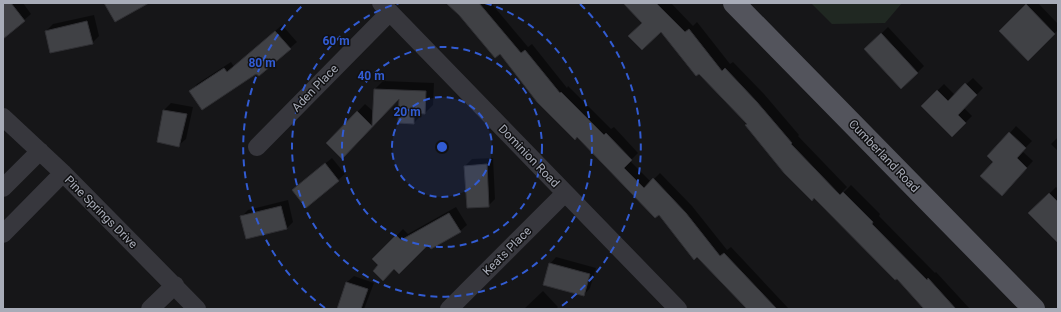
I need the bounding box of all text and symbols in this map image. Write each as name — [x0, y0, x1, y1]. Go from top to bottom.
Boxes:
text: 60 m — [322, 34, 350, 48]
text: 80 m — [248, 56, 276, 70]
street label: Aden Place — [289, 61, 341, 115]
text: 40 m — [357, 69, 385, 83]
text: 20 m — [393, 105, 421, 119]
street label: Cumberland Road — [846, 117, 922, 195]
street label: Dominion Road — [496, 122, 562, 190]
centre of rings — [435, 140, 449, 154]
street label: Pine Springs Drive — [62, 173, 140, 251]
street label: Keats Place — [480, 224, 534, 278]

